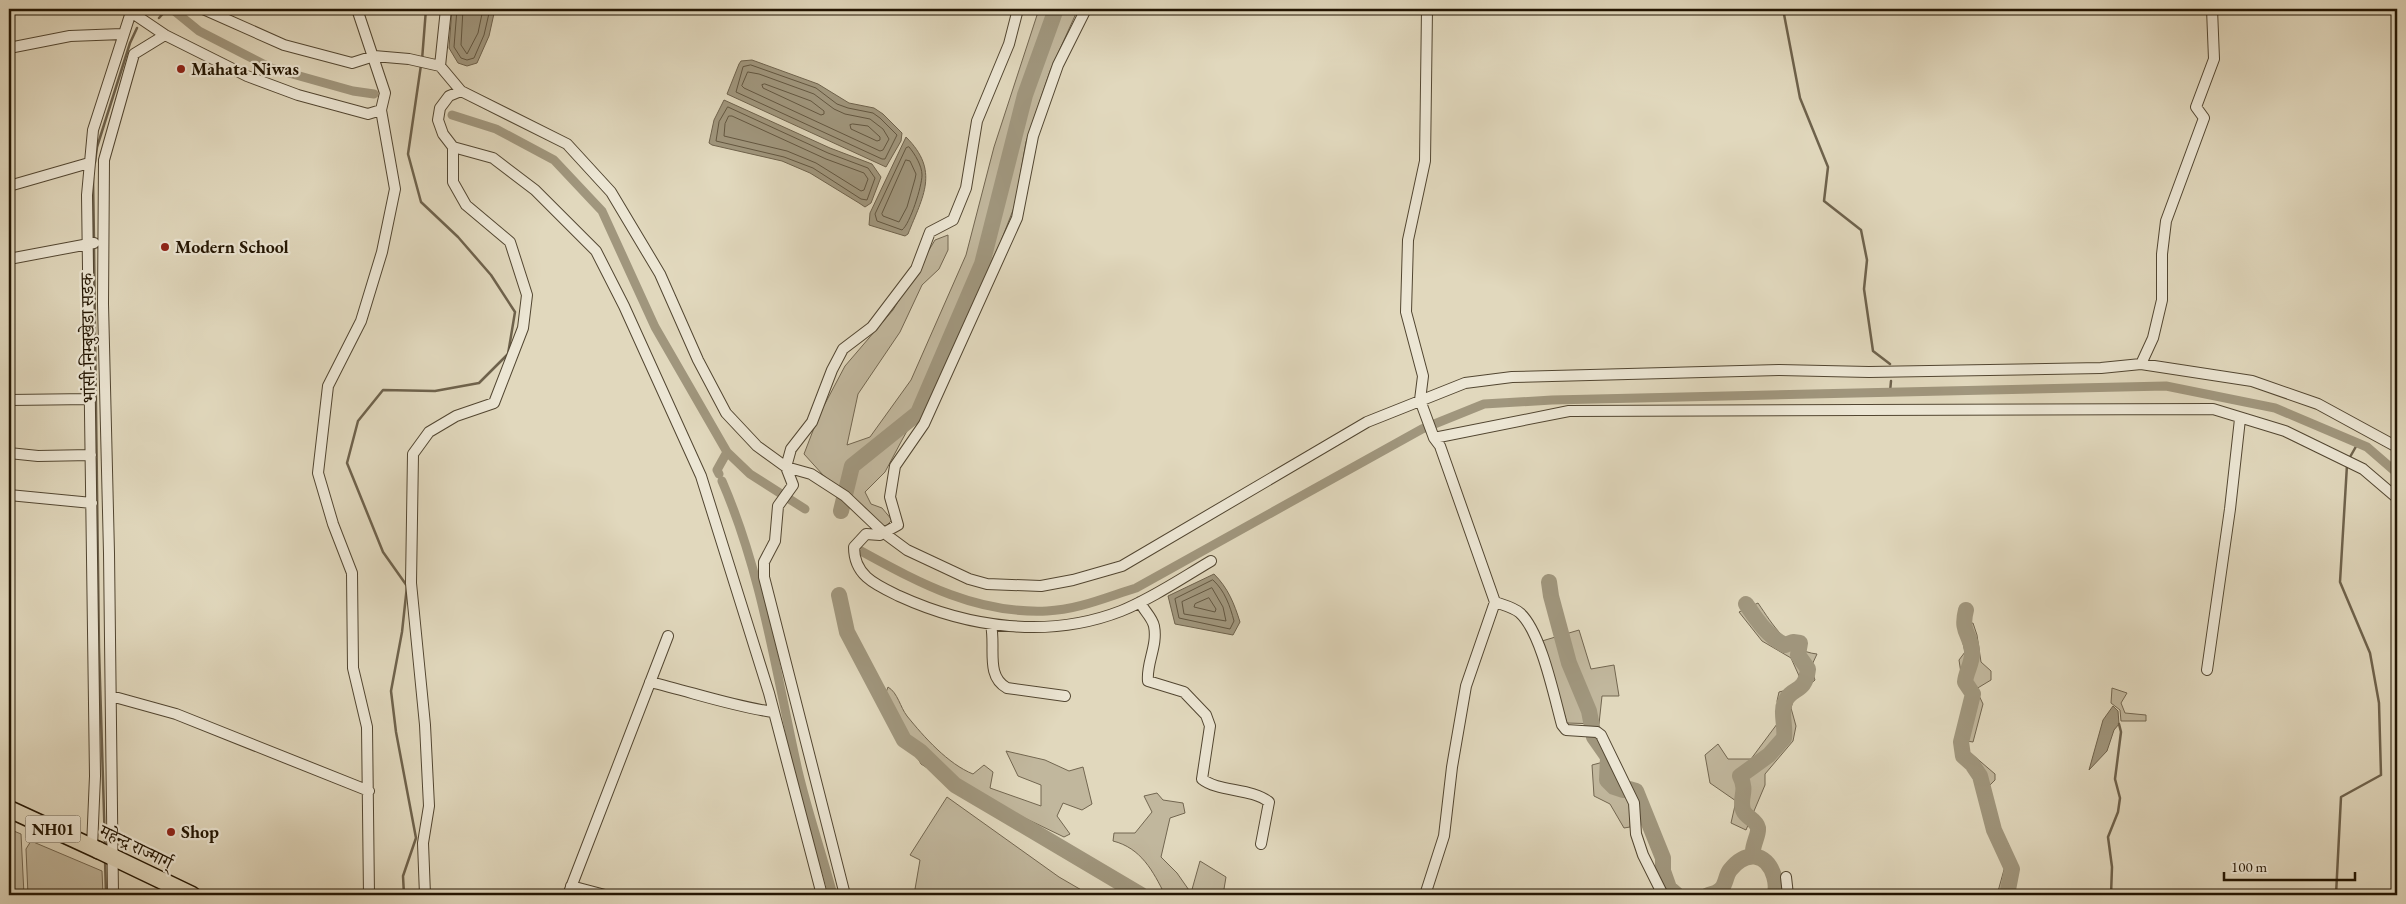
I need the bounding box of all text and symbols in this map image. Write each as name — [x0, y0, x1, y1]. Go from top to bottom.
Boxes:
place label: Mahata Niwas — [191, 57, 299, 80]
marker: Mahata Niwas — [175, 63, 187, 75]
place label: Modern School — [175, 235, 289, 258]
marker: Modern School — [159, 241, 171, 253]
street label: भांसी-निम्बुखेडा सडक — [75, 271, 100, 403]
road number: NH01 — [26, 816, 80, 842]
street label: महेन्द्र राज्मार्ग् — [95, 819, 179, 875]
place label: Shop — [181, 820, 219, 843]
marker: Shop — [165, 826, 177, 838]
scale bar — [2224, 849, 2355, 881]
text: 100 m — [2231, 857, 2268, 876]

